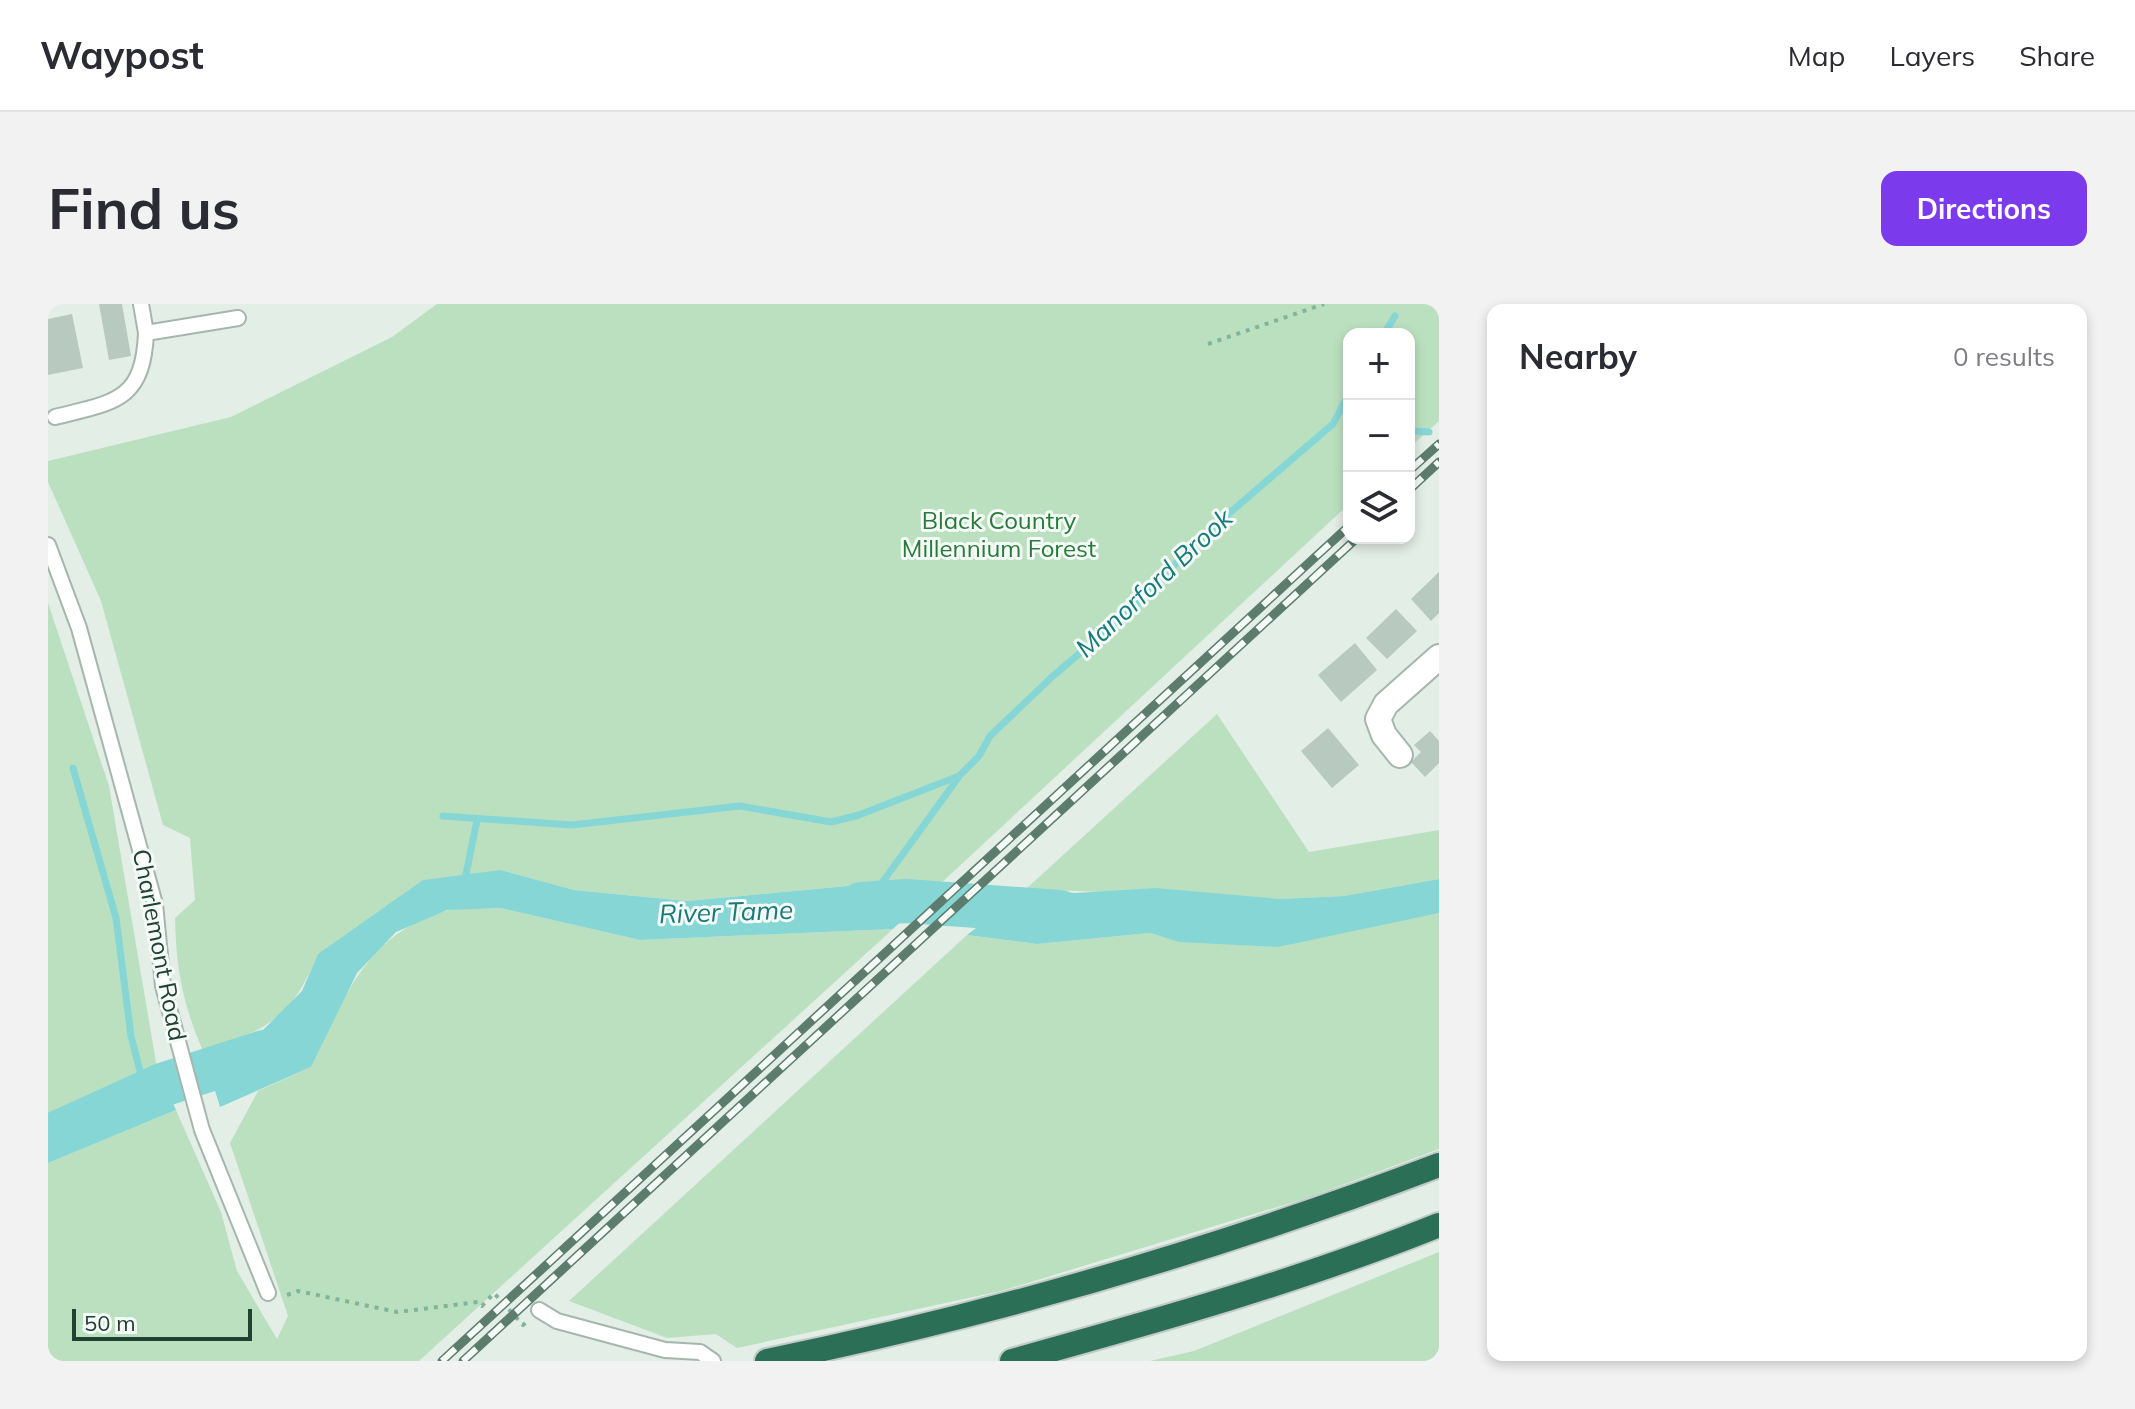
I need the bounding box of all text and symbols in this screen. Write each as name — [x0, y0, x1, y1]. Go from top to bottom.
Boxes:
text: Waypost — [40, 31, 204, 79]
text: Map — [1788, 38, 1845, 73]
text: Layers — [1889, 38, 1975, 73]
text: Share — [2019, 38, 2095, 73]
button: Directions — [1881, 171, 2087, 246]
text: Find us — [48, 173, 240, 243]
map controls — [1343, 328, 1415, 544]
button: + — [1343, 328, 1415, 400]
text: Nearby — [1519, 335, 1637, 378]
text: 0 results — [1953, 340, 2055, 373]
button: − — [1343, 400, 1415, 472]
button: layers — [1343, 472, 1415, 544]
water label: Manorford Brook — [1068, 501, 1240, 664]
park label: Black Country Millennium Forest — [902, 505, 1096, 563]
street label: Charlemont Road — [127, 846, 193, 1043]
water label: River Tame — [658, 893, 794, 930]
scale bar — [72, 1305, 252, 1341]
text: 50 m — [84, 1309, 135, 1337]

